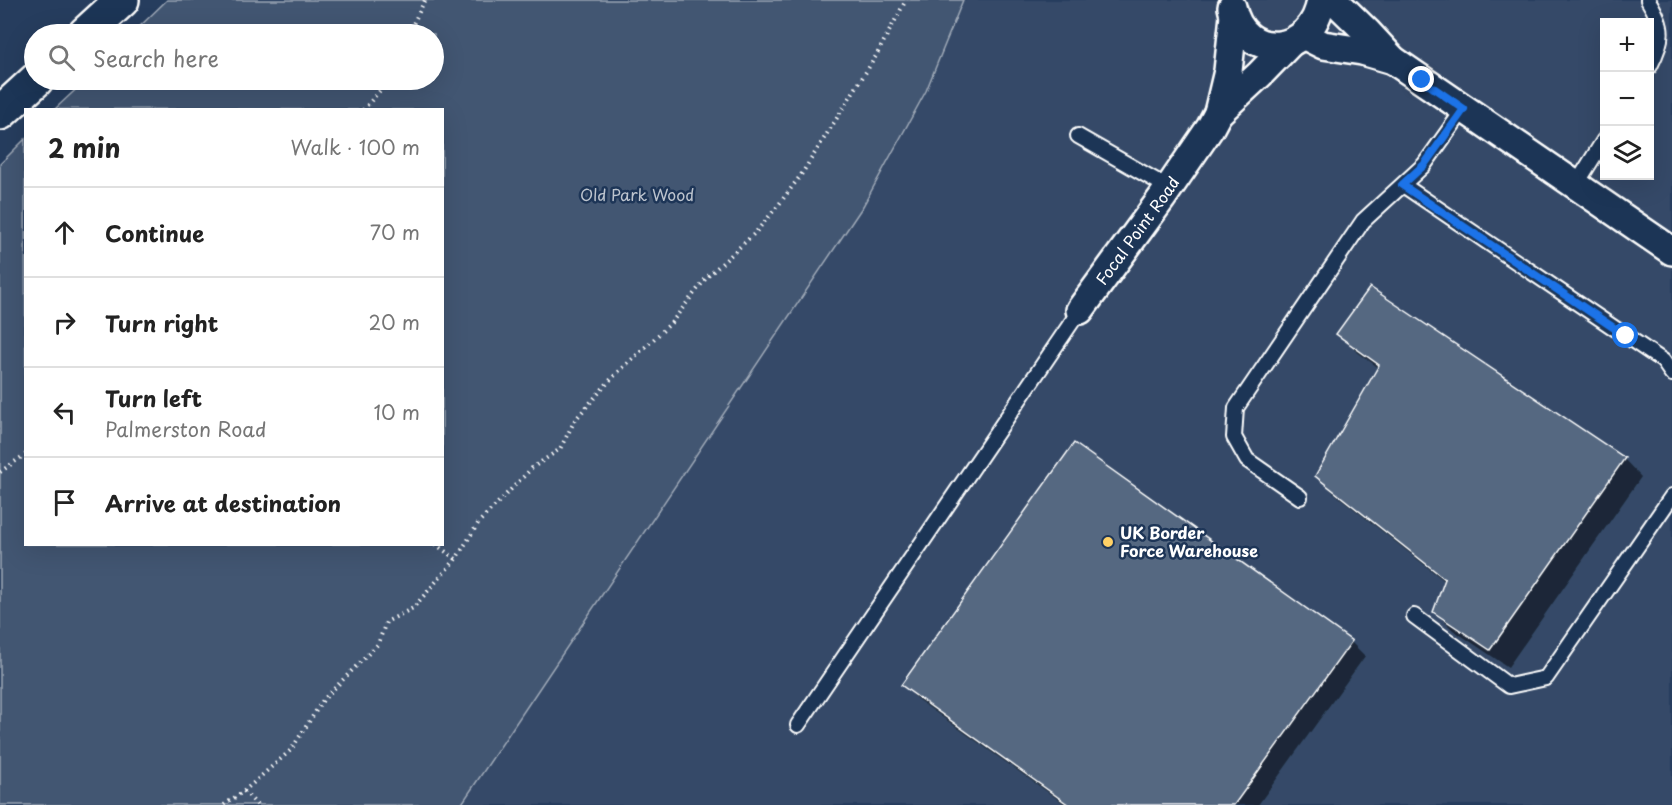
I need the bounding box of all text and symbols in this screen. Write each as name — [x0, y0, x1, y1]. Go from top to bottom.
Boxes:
map controls — [1600, 18, 1654, 180]
button: + — [1600, 18, 1654, 72]
search box — [24, 24, 444, 90]
icon: search — [45, 41, 78, 74]
text: Search here — [93, 41, 219, 74]
route end — [1408, 66, 1434, 92]
button: − — [1600, 72, 1654, 126]
button: layers — [1600, 126, 1654, 180]
text: 2 min — [48, 128, 121, 167]
text: Walk · 100 m — [290, 132, 420, 162]
street label: Focal Point Road — [1089, 171, 1185, 290]
park label: Old Park Wood — [580, 182, 694, 206]
icon: ahead — [48, 216, 81, 249]
text: Continue — [105, 216, 204, 249]
text: 70 m — [370, 217, 420, 247]
icon: right — [48, 306, 81, 339]
text: Turn right — [105, 306, 218, 339]
text: 20 m — [368, 307, 420, 337]
route start — [1612, 322, 1638, 348]
text: Turn left — [105, 381, 202, 414]
icon: left — [48, 396, 81, 429]
text: 10 m — [373, 397, 420, 427]
text: Palmerston Road — [105, 414, 266, 444]
icon: arrive — [48, 486, 81, 519]
text: Arrive at destination — [105, 486, 341, 519]
place label: UK Border Force Warehouse — [1120, 520, 1258, 562]
marker: UK Border Force Warehouse — [1101, 535, 1115, 549]

